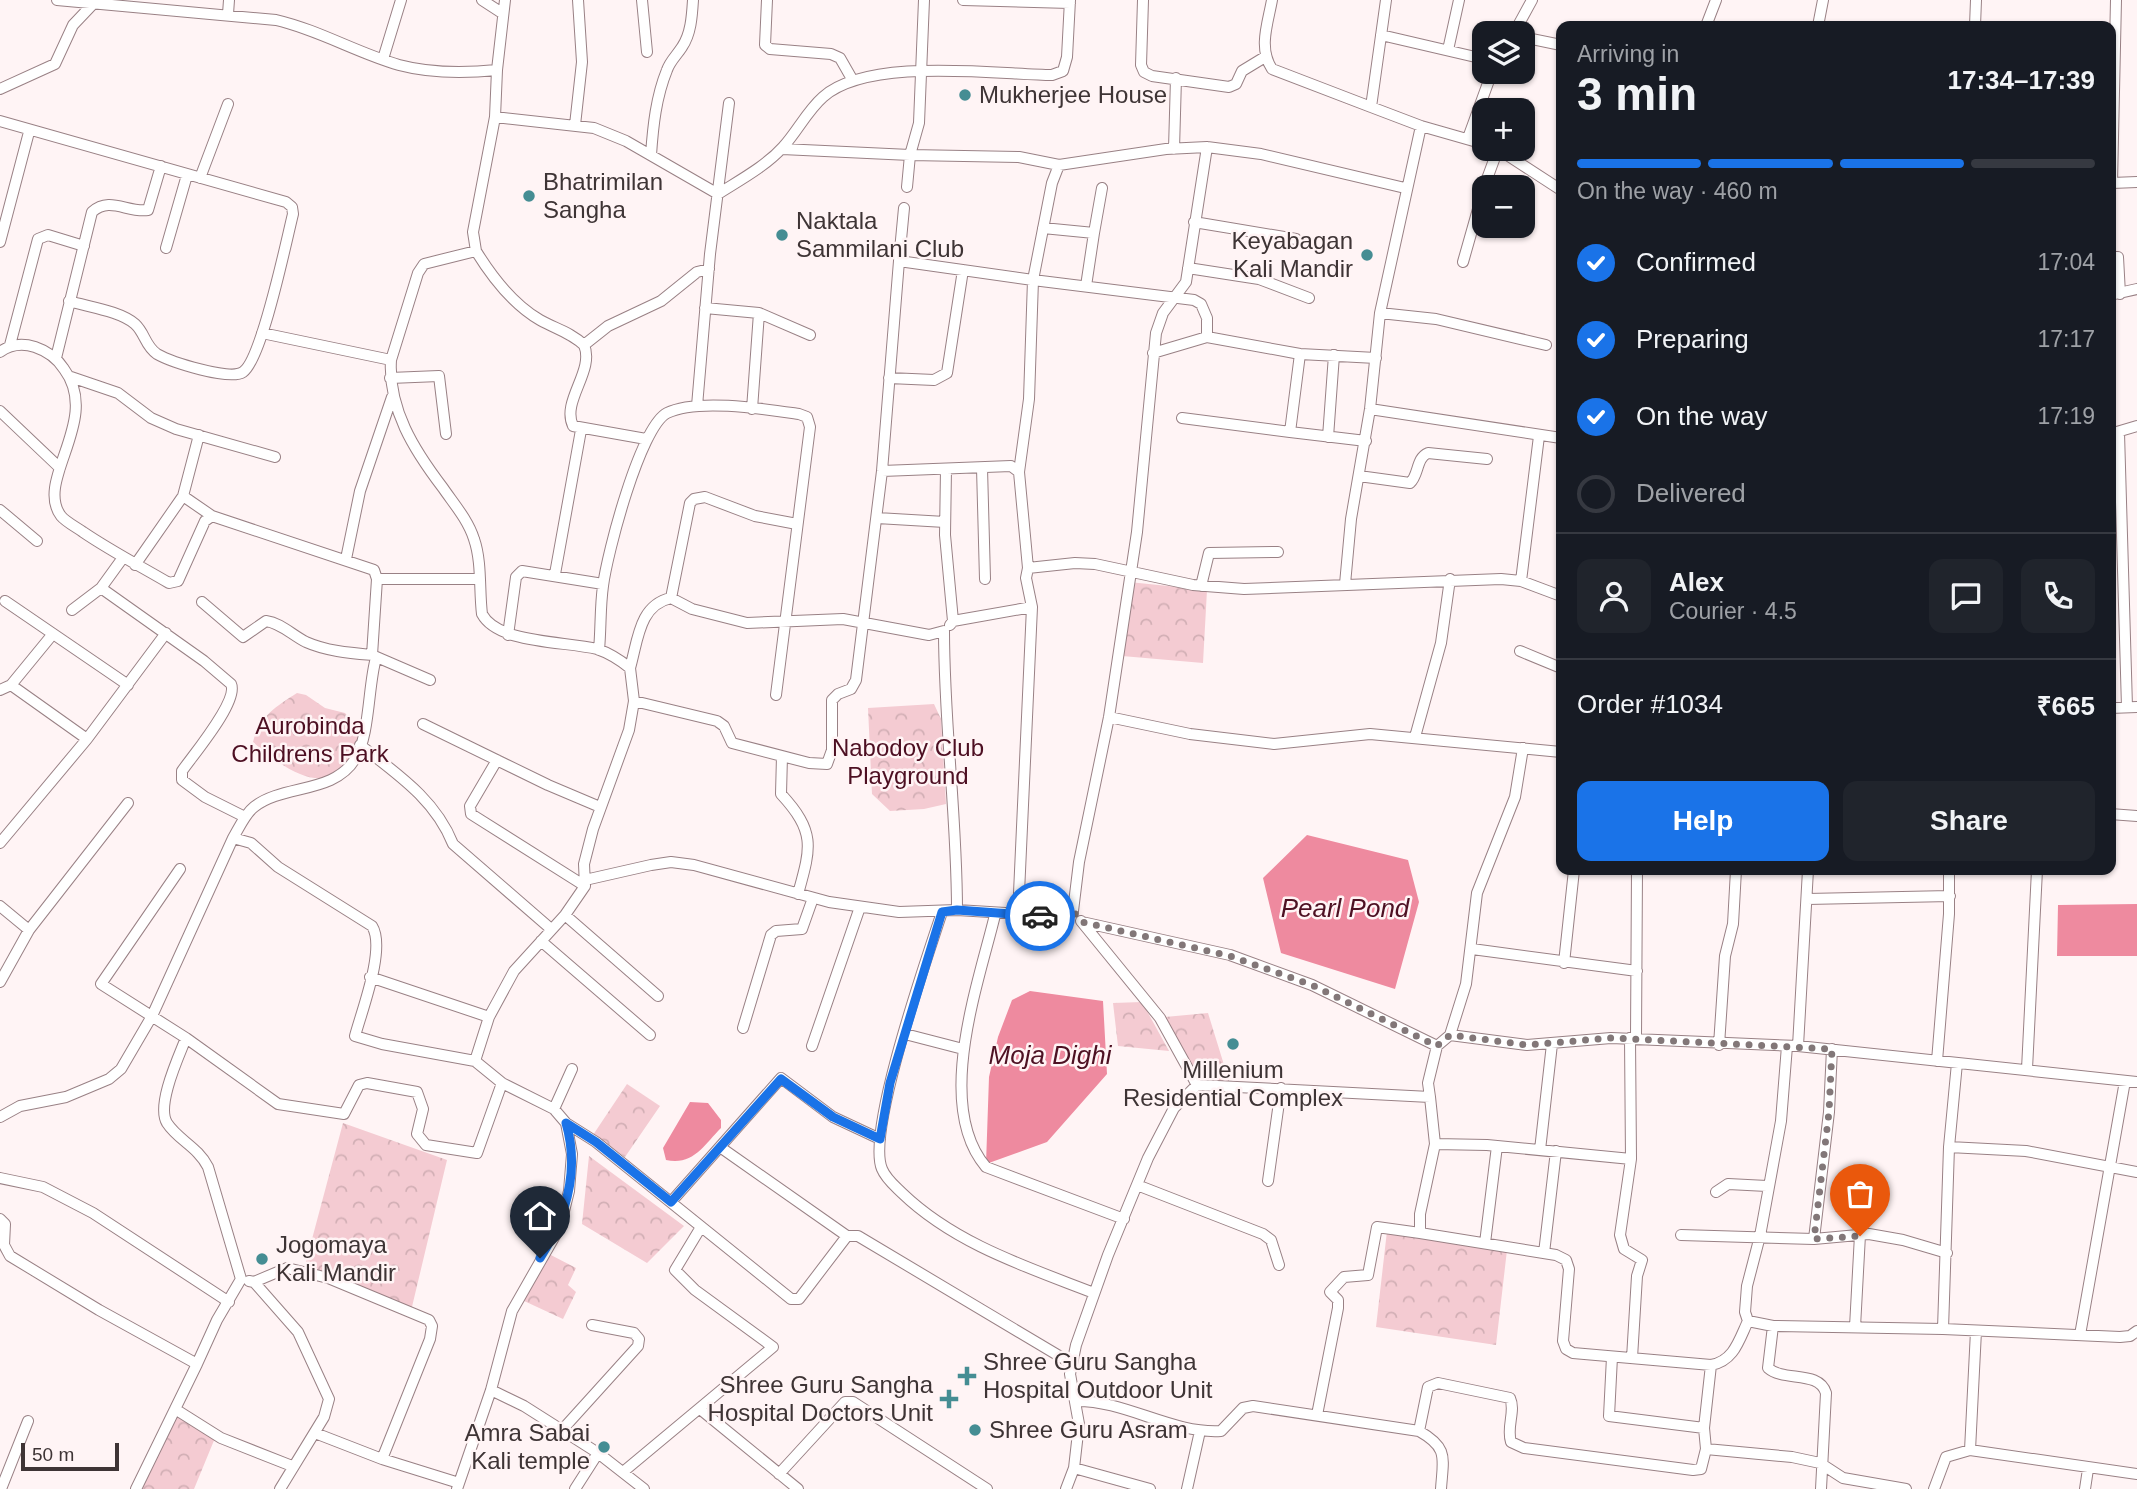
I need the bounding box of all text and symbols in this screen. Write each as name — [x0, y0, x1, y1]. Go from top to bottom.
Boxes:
map controls — [1472, 21, 1535, 238]
button: layers — [1472, 21, 1535, 84]
text: Arriving in — [1577, 41, 1679, 67]
text: 17:34–17:39 — [1948, 65, 2095, 95]
text: 3 min — [1577, 68, 1697, 120]
place label: Mukherjee House — [979, 81, 1167, 108]
marker: Mukherjee House — [957, 87, 973, 103]
button: + — [1472, 98, 1535, 161]
place label: Bhatrimilan Sangha — [543, 168, 663, 223]
button: − — [1472, 175, 1535, 238]
text: On the way · 460 m — [1577, 178, 1778, 204]
marker: Bhatrimilan Sangha — [521, 188, 537, 204]
place label: Naktala Sammilani Club — [796, 207, 964, 262]
marker: Naktala Sammilani Club — [774, 227, 790, 243]
place label: Keyabagan Kali Mandir — [1232, 227, 1353, 282]
icon: check — [1577, 244, 1615, 282]
marker: Keyabagan Kali Mandir — [1359, 247, 1375, 263]
text: Confirmed — [1636, 247, 1756, 277]
text: 17:04 — [2037, 249, 2095, 275]
icon: check — [1577, 321, 1615, 359]
text: Preparing — [1636, 324, 1749, 354]
text: 17:17 — [2037, 326, 2095, 352]
icon: check — [1577, 398, 1615, 436]
text: On the way — [1636, 401, 1768, 431]
text: 17:19 — [2037, 403, 2095, 429]
text: Delivered — [1636, 478, 1746, 508]
button: person — [1577, 559, 1651, 633]
button: chat — [1929, 559, 2003, 633]
button: phone — [2021, 559, 2095, 633]
text: Alex — [1669, 567, 1724, 597]
text: Courier · 4.5 — [1669, 598, 1797, 624]
text: Order #1034 — [1577, 689, 1723, 719]
text: ₹665 — [2037, 691, 2095, 721]
park label: Aurobinda Childrens Park — [231, 712, 390, 767]
park label: Nabodoy Club Playground — [832, 734, 984, 789]
button: Help — [1577, 781, 1829, 861]
button: Share — [1843, 781, 2095, 861]
courier — [1005, 881, 1075, 951]
water label: Pearl Pond — [1281, 893, 1411, 923]
icon: car — [1021, 897, 1059, 935]
marker: Millenium Residential Complex — [1225, 1036, 1241, 1052]
water label: Moja Dighi — [989, 1040, 1113, 1070]
place label: Millenium Residential Complex — [1123, 1056, 1343, 1111]
pin — [1830, 1164, 1890, 1236]
icon: bag — [1841, 1175, 1879, 1213]
pin — [510, 1186, 570, 1258]
icon: home — [521, 1197, 559, 1235]
place label: Jogomaya Kali Mandir — [276, 1231, 396, 1286]
marker: Jogomaya Kali Mandir — [254, 1251, 270, 1267]
place label: Shree Guru Sangha Hospital Outdoor Unit — [983, 1348, 1213, 1403]
marker: Shree Guru Sangha Hospital Outdoor Unit — [957, 1366, 977, 1386]
place label: Shree Guru Sangha Hospital Doctors Unit — [708, 1371, 934, 1426]
marker: Shree Guru Sangha Hospital Doctors Unit — [939, 1389, 959, 1409]
place label: Shree Guru Asram — [989, 1416, 1188, 1443]
place label: Amra Sabai Kali temple — [465, 1419, 590, 1474]
marker: Shree Guru Asram — [967, 1422, 983, 1438]
marker: Amra Sabai Kali temple — [596, 1439, 612, 1455]
scale bar — [21, 1440, 119, 1472]
text: 50 m — [32, 1444, 74, 1465]

